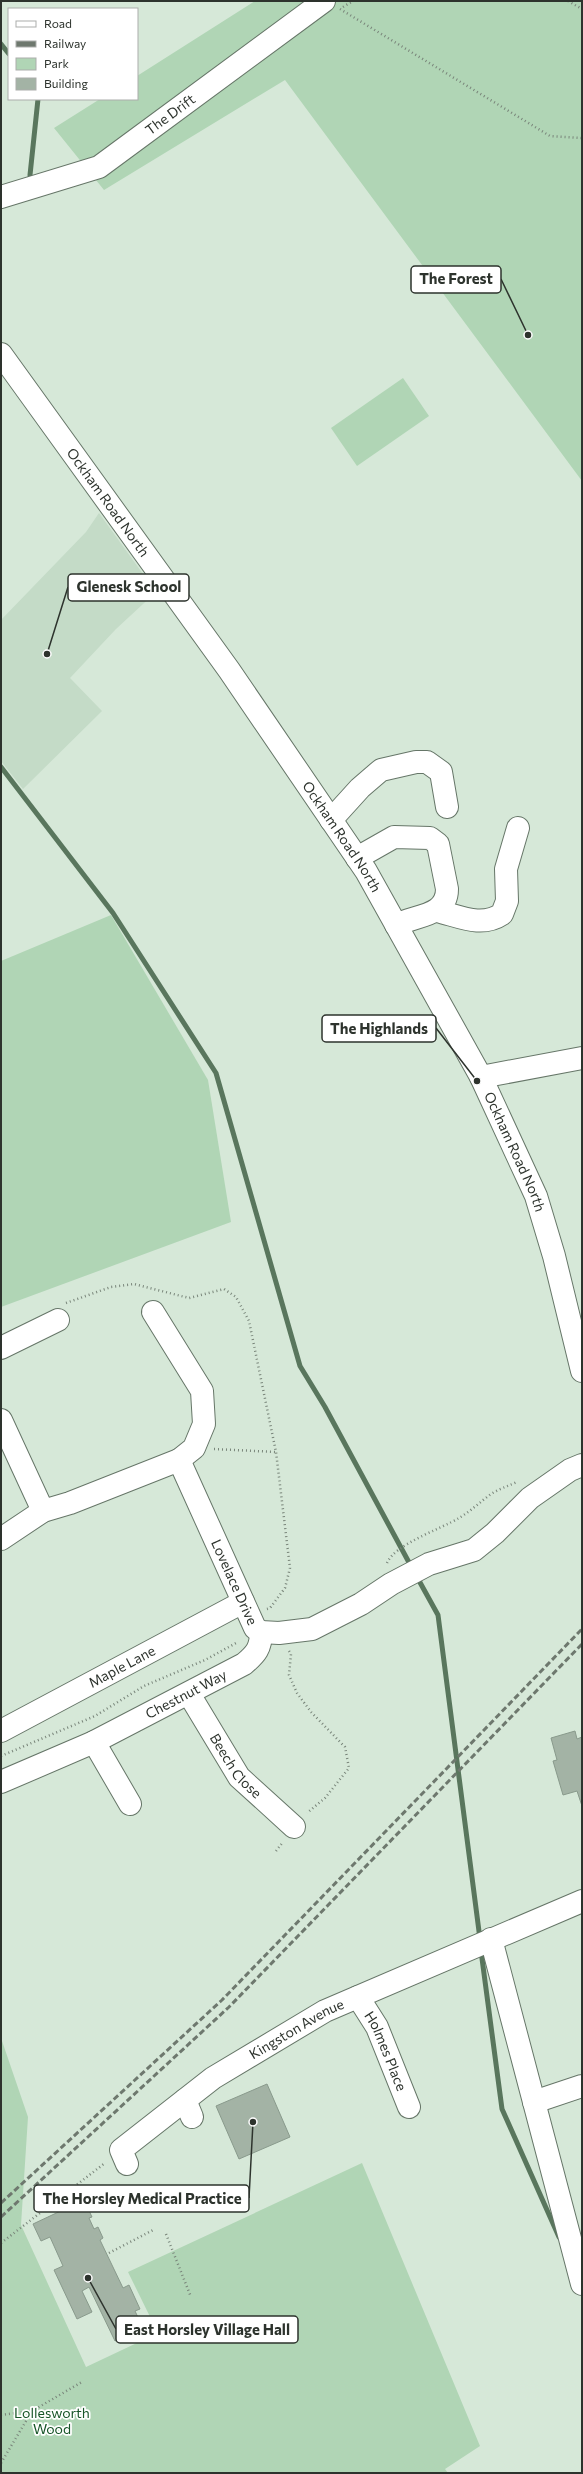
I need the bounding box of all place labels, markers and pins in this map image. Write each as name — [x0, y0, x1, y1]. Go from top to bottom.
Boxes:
callout: The Forest — [411, 266, 501, 293]
callout: Glenesk School — [68, 574, 189, 601]
callout: The Highlands — [322, 1015, 436, 1042]
callout: The Horsley Medical Practice — [34, 2185, 249, 2212]
callout: East Horsley Village Hall — [116, 2316, 298, 2343]

